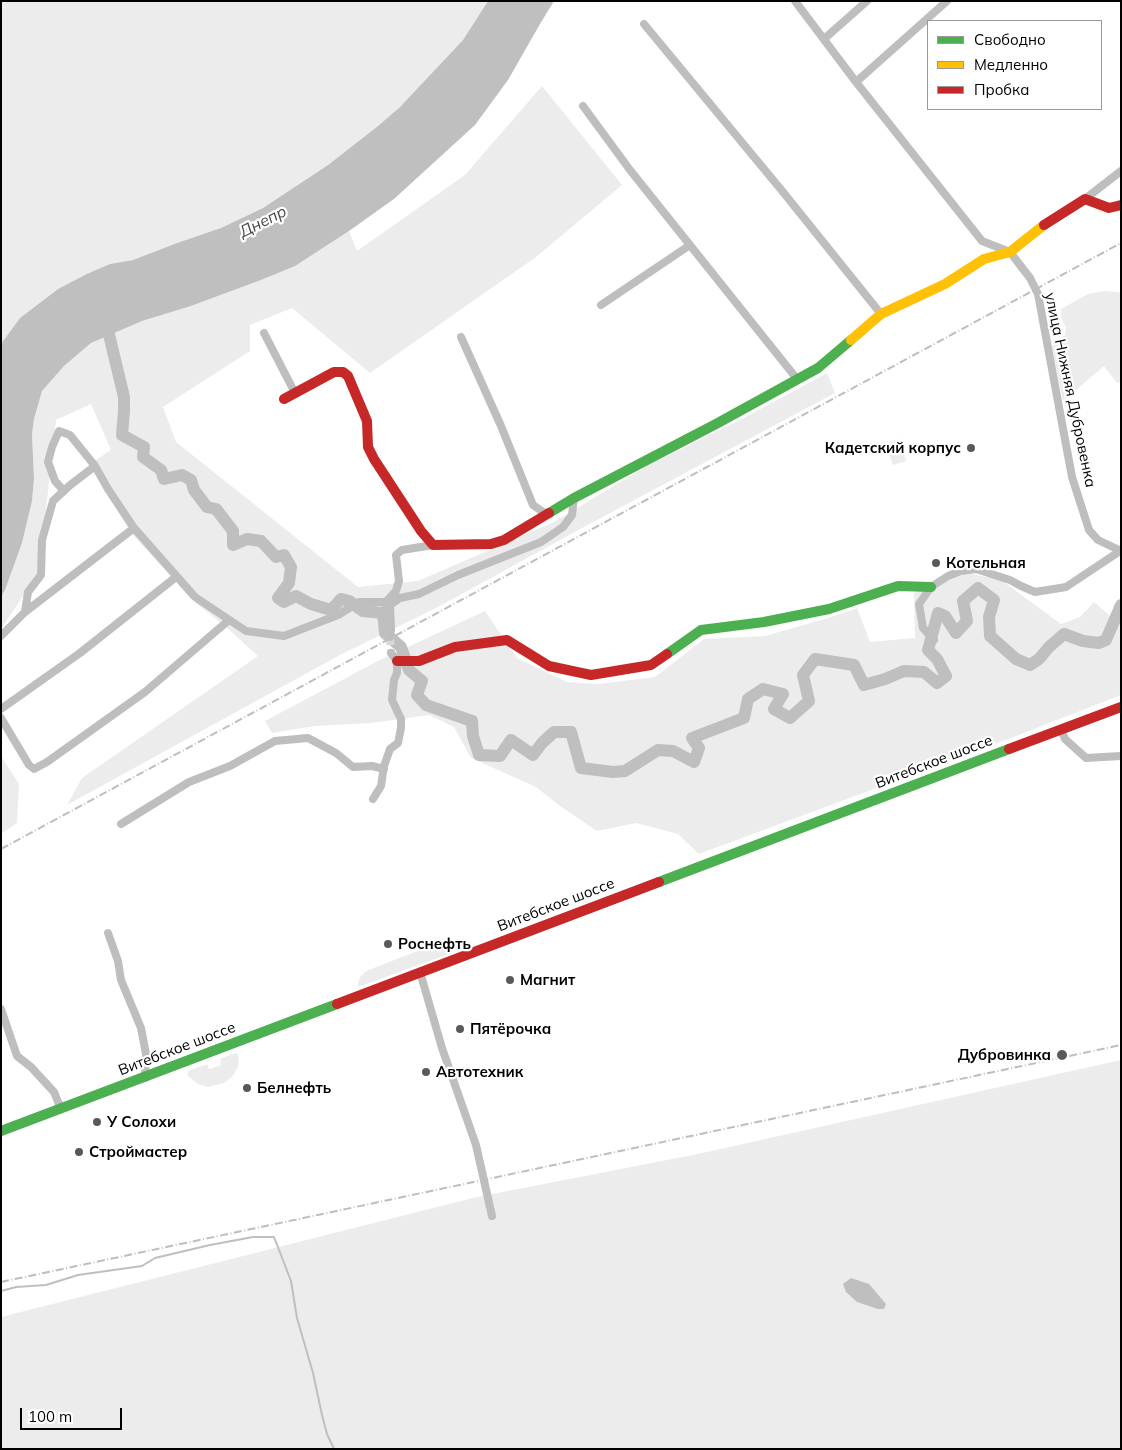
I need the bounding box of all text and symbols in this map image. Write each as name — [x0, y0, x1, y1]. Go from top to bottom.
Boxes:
legend — [927, 20, 1102, 110]
text: Свободно — [974, 30, 1046, 49]
text: Медленно — [974, 55, 1048, 74]
text: Пробка — [974, 80, 1029, 99]
water label: Днепр — [236, 202, 290, 242]
street label: улица Нижняя Дубровенка — [1041, 291, 1099, 489]
place label: Кадетский корпус — [825, 439, 961, 457]
marker: Кадетский корпус — [965, 442, 977, 454]
place label: Котельная — [946, 554, 1026, 572]
marker: Котельная — [930, 557, 942, 569]
street label: Витебское шоссе — [873, 731, 995, 793]
street label: Витебское шоссе — [495, 874, 617, 936]
place label: Роснефть — [398, 935, 471, 953]
marker: Роснефть — [382, 938, 394, 950]
place label: Магнит — [520, 971, 575, 989]
marker: Магнит — [504, 974, 516, 986]
street label: Витебское шоссе — [116, 1018, 238, 1080]
place label: Пятёрочка — [470, 1020, 551, 1038]
marker: Пятёрочка — [454, 1023, 466, 1035]
place label: Дубровинка — [958, 1046, 1051, 1064]
marker: Дубровинка — [1055, 1048, 1069, 1062]
place label: Автотехник — [436, 1063, 523, 1081]
marker: Автотехник — [420, 1066, 432, 1078]
place label: Белнефть — [257, 1079, 331, 1097]
marker: Белнефть — [241, 1082, 253, 1094]
place label: У Солохи — [107, 1113, 176, 1131]
marker: У Солохи — [91, 1116, 103, 1128]
place label: Строймастер — [89, 1143, 187, 1161]
marker: Строймастер — [73, 1146, 85, 1158]
scale bar — [22, 1398, 125, 1430]
text: 100 m — [28, 1407, 72, 1426]

